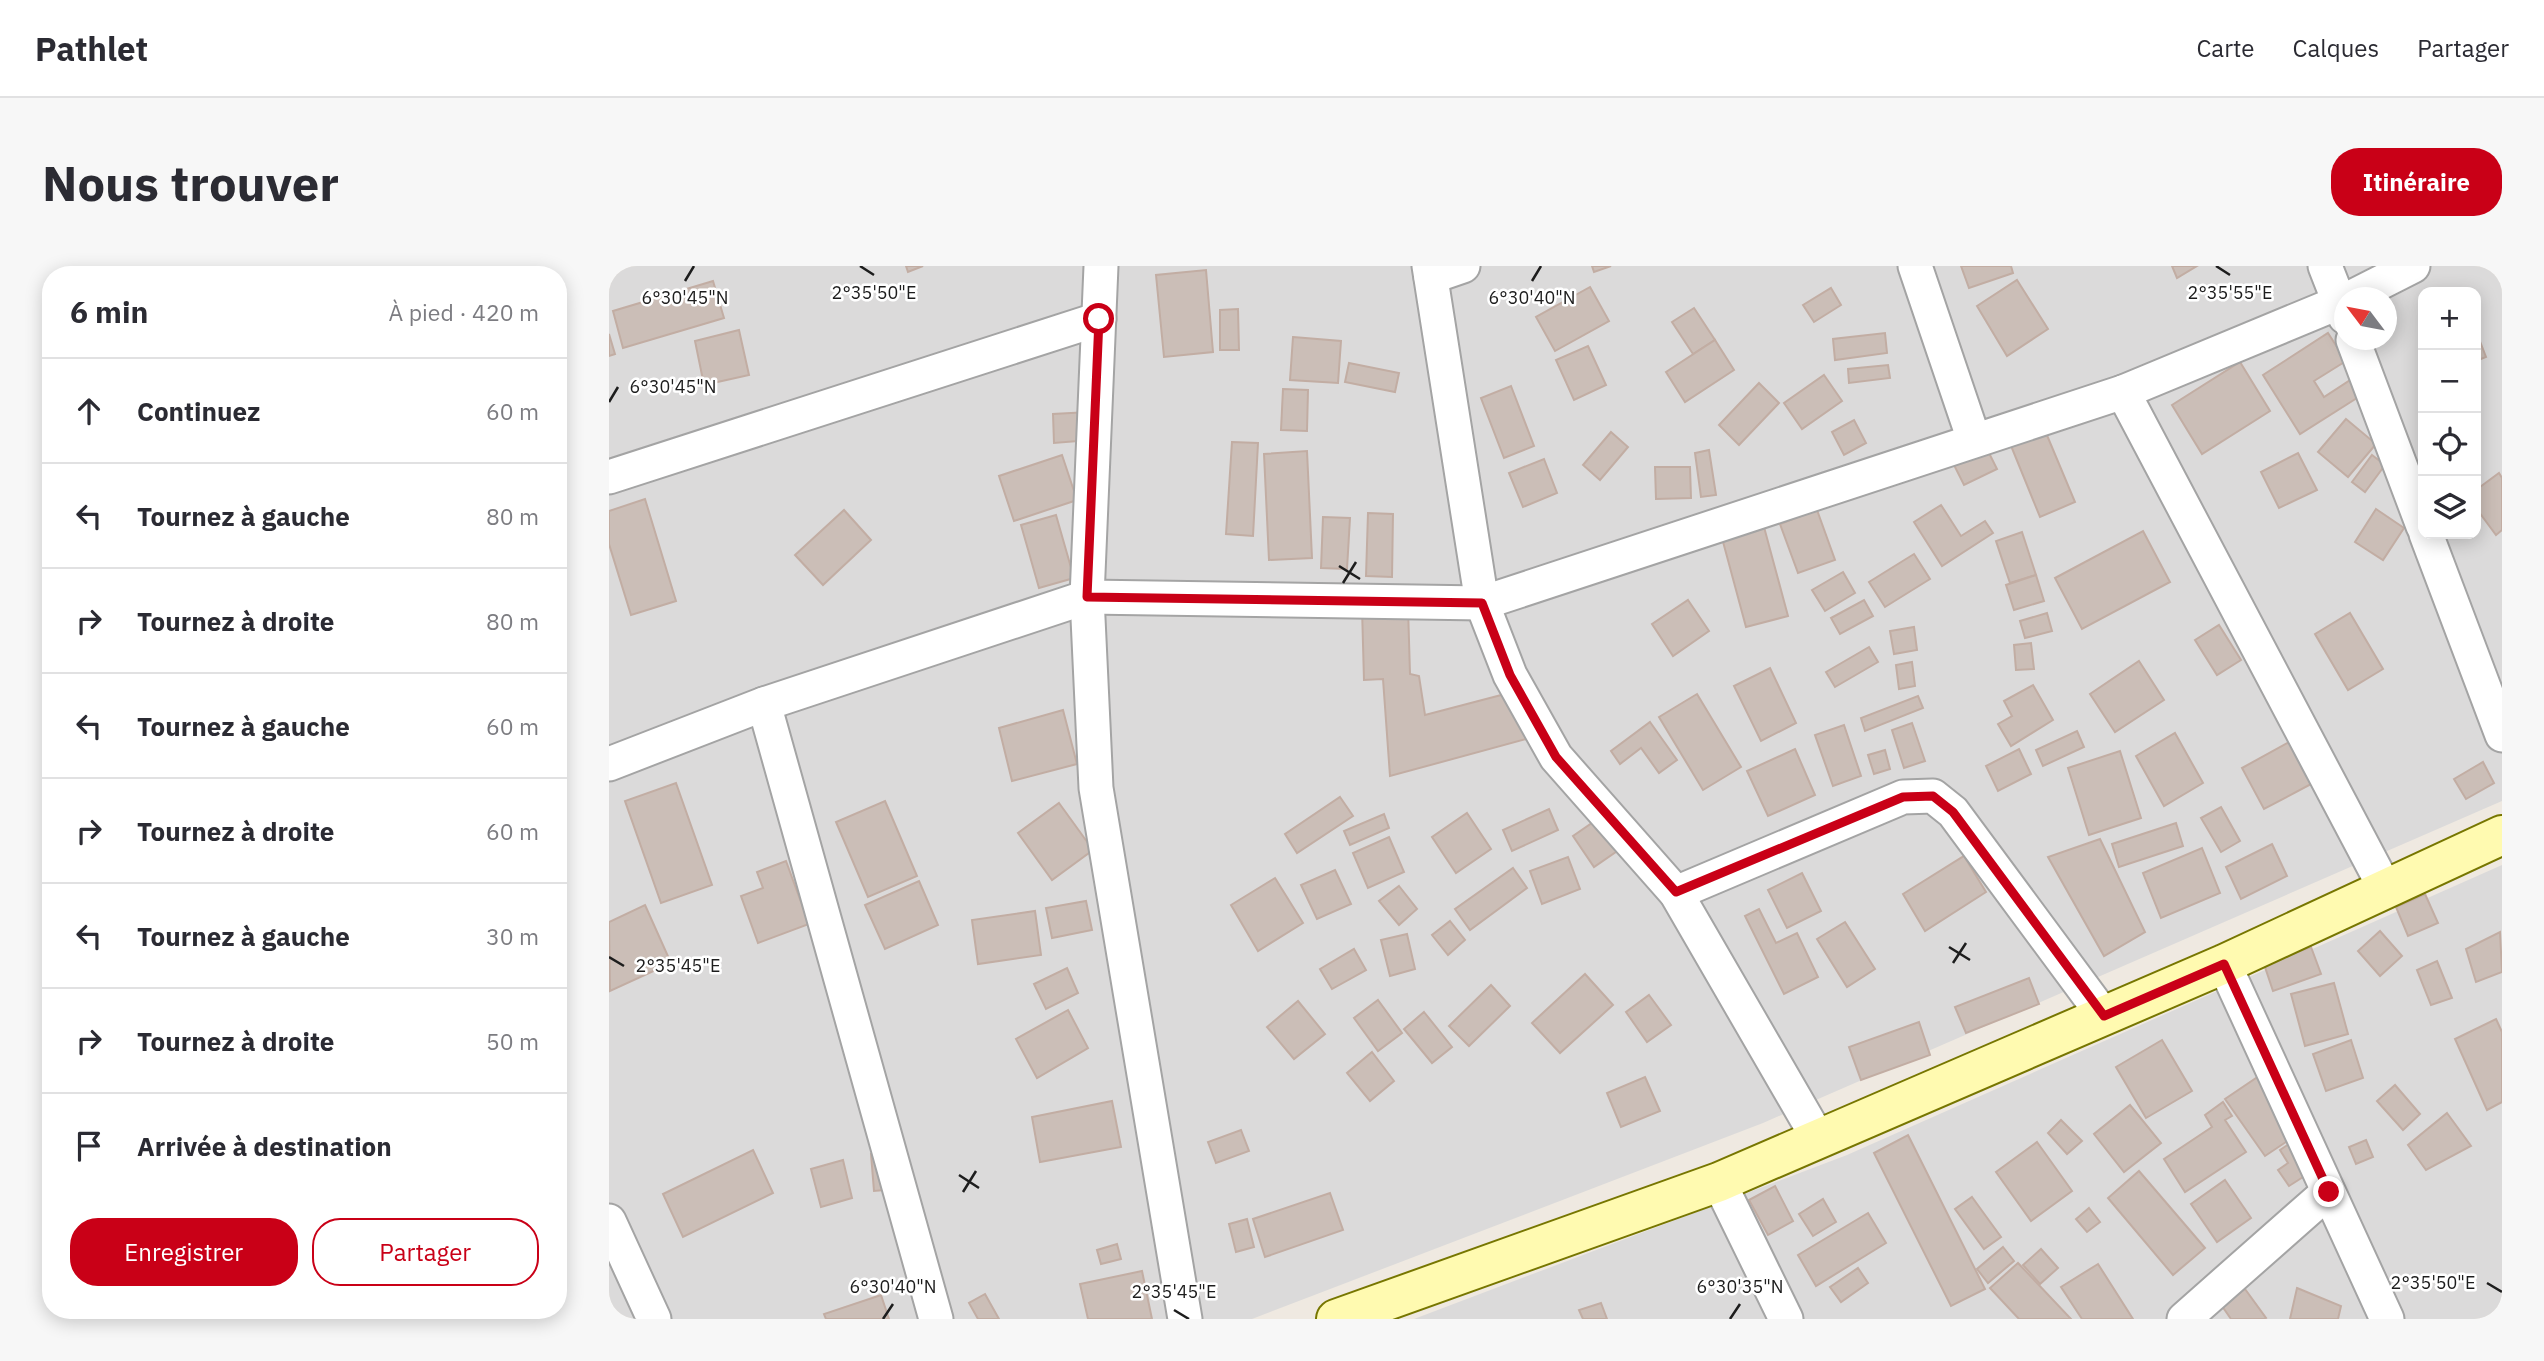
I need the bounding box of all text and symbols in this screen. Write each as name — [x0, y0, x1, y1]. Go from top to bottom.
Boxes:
text: Pathlet — [35, 27, 148, 70]
text: Carte — [2196, 32, 2255, 64]
text: Calques — [2293, 32, 2379, 64]
text: Partager — [2417, 32, 2509, 64]
button: Itinéraire — [2331, 148, 2502, 216]
text: Nous trouver — [42, 151, 339, 214]
text: 2°35'50"E — [832, 281, 916, 304]
text: 2°35'55"E — [2188, 281, 2272, 304]
text: 6°30'45"N — [641, 286, 729, 309]
text: 6°30'40"N — [1488, 286, 1576, 309]
north arrow — [2334, 287, 2397, 350]
map controls — [2418, 287, 2481, 539]
button: + — [2418, 287, 2481, 350]
text: 6 min — [70, 292, 148, 331]
text: À pied · 420 m — [389, 297, 539, 327]
route start — [1083, 303, 1114, 334]
button: − — [2418, 350, 2481, 413]
text: 6°30'45"N — [629, 375, 717, 398]
icon: ahead — [70, 392, 108, 430]
text: Continuez — [137, 394, 260, 428]
text: 60 m — [486, 396, 539, 426]
button: locate — [2418, 413, 2481, 476]
button: layers — [2418, 476, 2481, 539]
icon: left — [70, 497, 108, 535]
text: Tournez à gauche — [137, 499, 350, 533]
text: 80 m — [486, 501, 539, 531]
icon: right — [70, 602, 108, 640]
text: Tournez à droite — [137, 604, 334, 638]
text: 80 m — [486, 606, 539, 636]
icon: left — [70, 707, 108, 745]
text: Tournez à gauche — [137, 709, 350, 743]
text: 60 m — [486, 711, 539, 741]
icon: right — [70, 812, 108, 850]
text: Tournez à droite — [137, 814, 334, 848]
text: 60 m — [486, 816, 539, 846]
icon: left — [70, 917, 108, 955]
text: Tournez à gauche — [137, 919, 350, 953]
text: 30 m — [486, 921, 539, 951]
text: 2°35'45"E — [636, 954, 720, 977]
icon: right — [70, 1022, 108, 1060]
text: Tournez à droite — [137, 1024, 334, 1058]
text: 50 m — [486, 1026, 539, 1056]
icon: arrive — [70, 1127, 108, 1165]
text: Arrivée à destination — [137, 1129, 392, 1163]
route end — [2313, 1176, 2344, 1207]
button: Enregistrer — [70, 1218, 298, 1286]
button: Partager — [312, 1218, 539, 1286]
text: 2°35'50"E — [2391, 1271, 2475, 1294]
text: 6°30'40"N — [849, 1275, 937, 1298]
text: 6°30'35"N — [1696, 1275, 1784, 1298]
text: 2°35'45"E — [1132, 1280, 1216, 1303]

